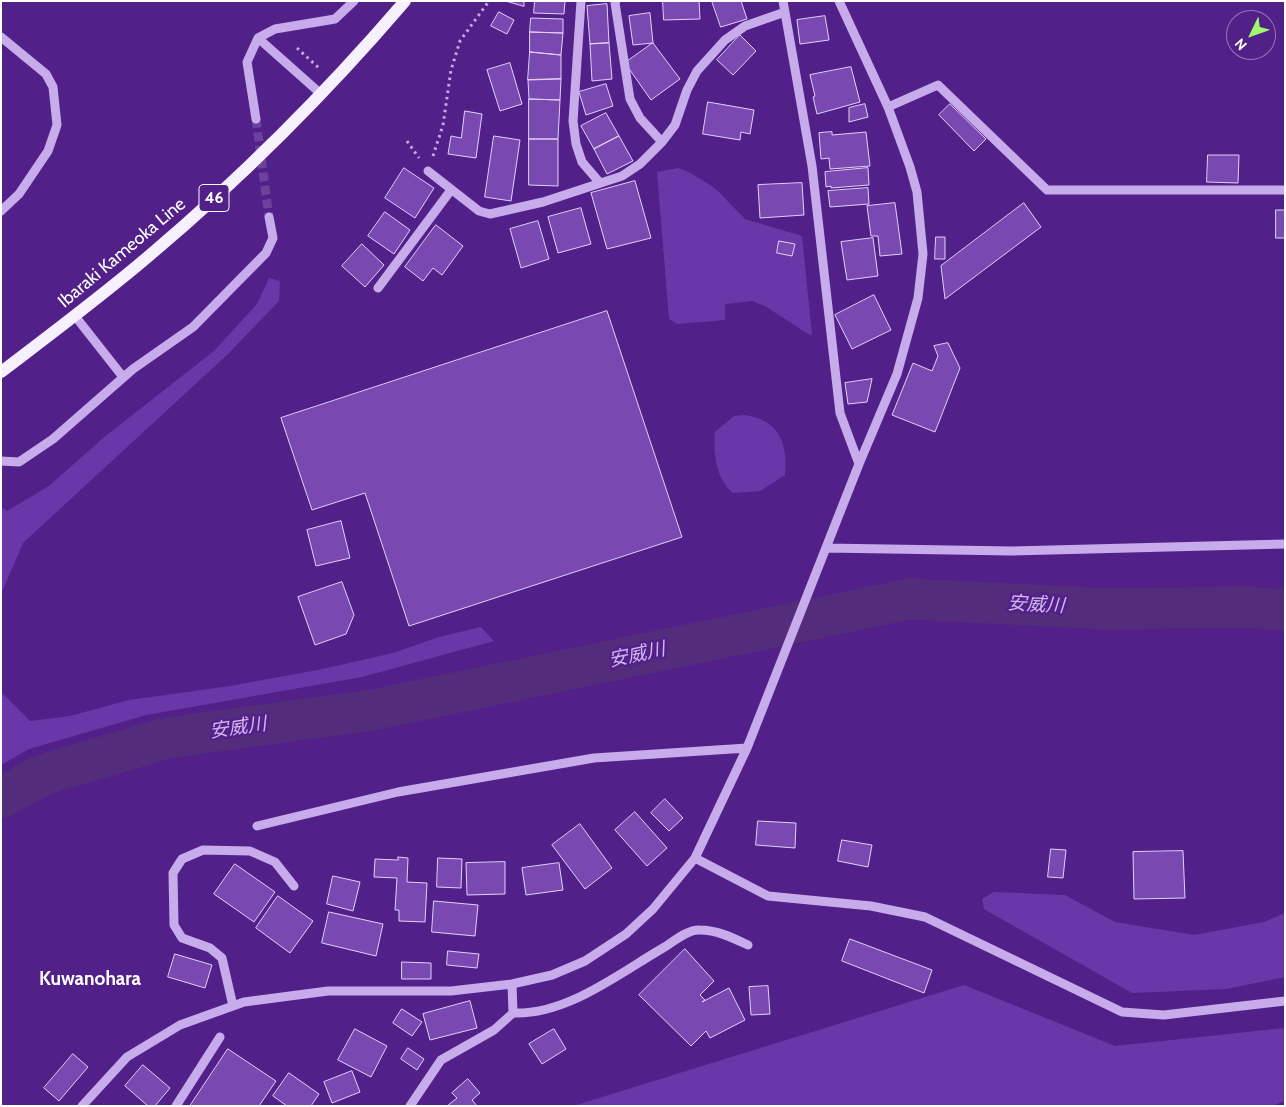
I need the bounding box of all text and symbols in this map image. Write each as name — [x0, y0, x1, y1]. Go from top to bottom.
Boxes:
north arrow — [1226, 10, 1276, 60]
text: N — [1231, 35, 1251, 54]
road number: 46 — [199, 184, 229, 212]
street label: Ibaraki Kameoka Line — [54, 193, 190, 313]
water label: 安威川 — [1007, 592, 1065, 618]
water label: 安威川 — [607, 638, 667, 672]
water label: 安威川 — [208, 713, 268, 743]
district label: Kuwanohara — [39, 968, 141, 990]

